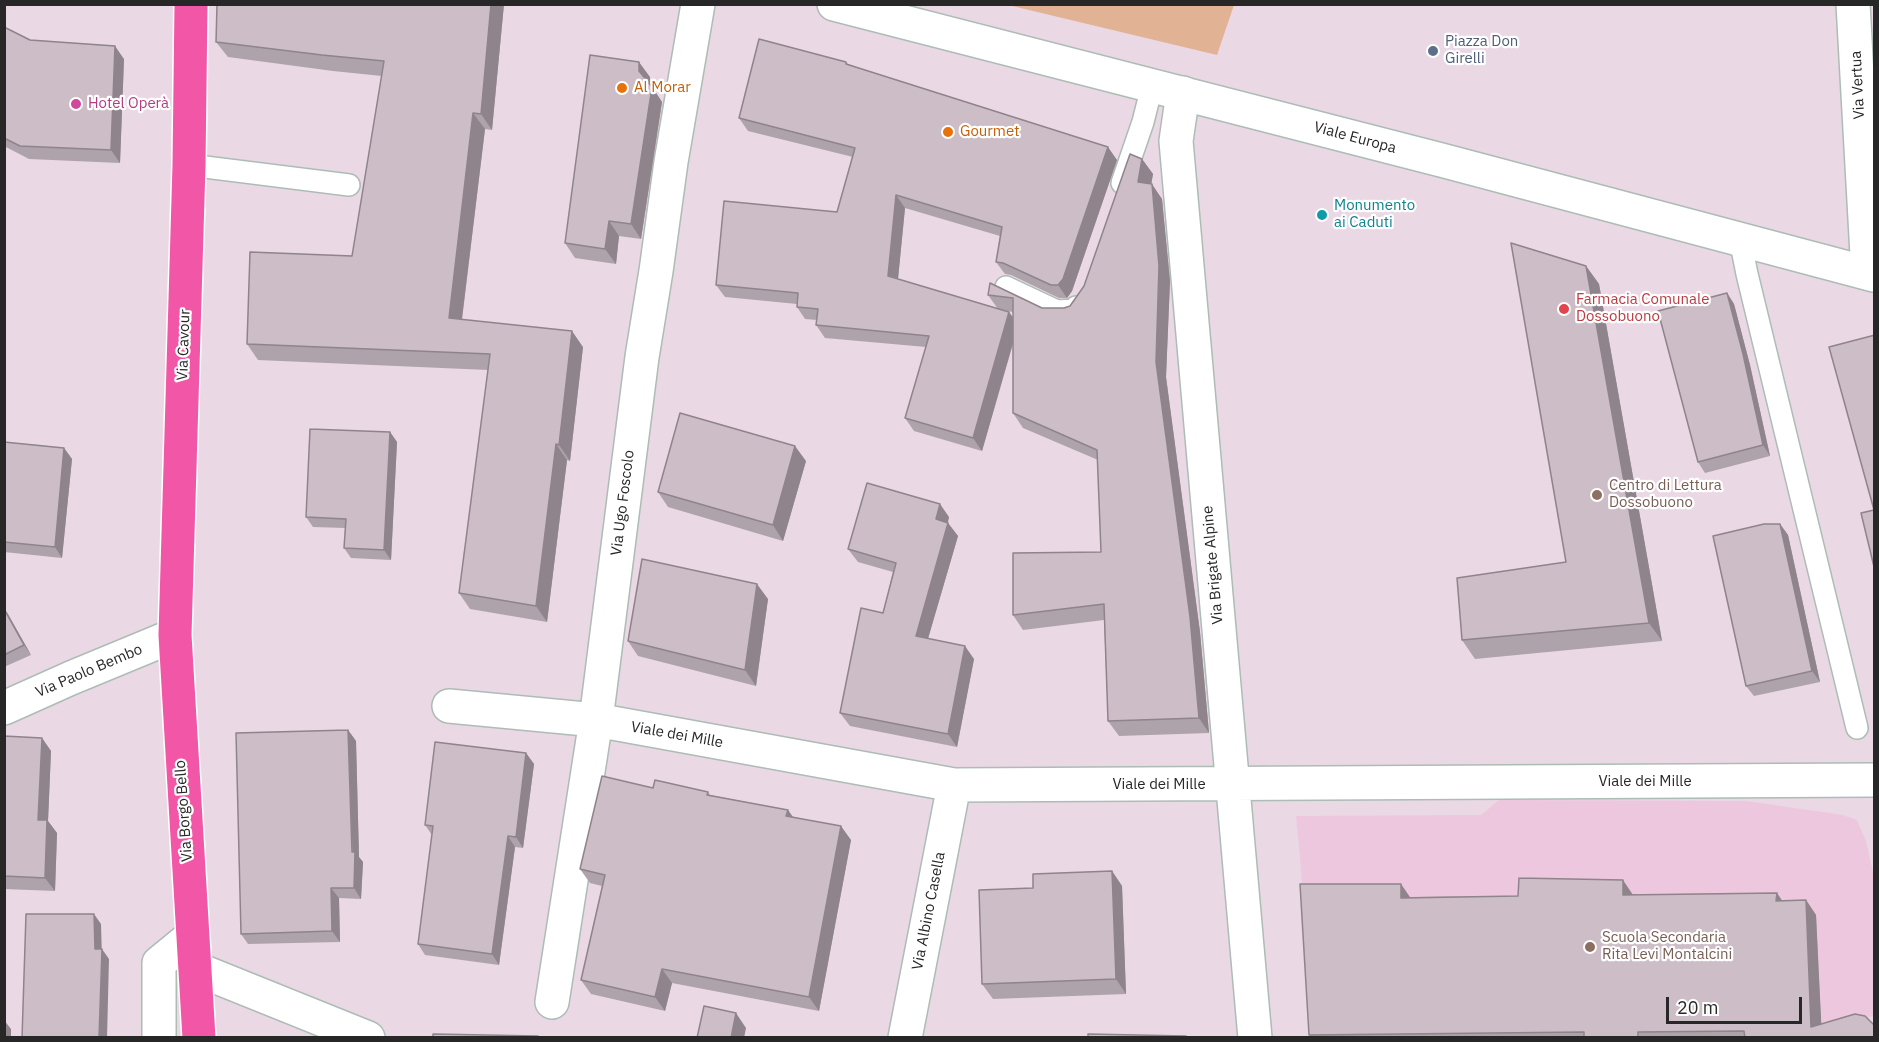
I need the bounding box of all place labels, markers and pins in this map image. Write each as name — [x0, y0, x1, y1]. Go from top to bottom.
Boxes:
place label: Piazza Don Girelli — [1445, 33, 1518, 68]
marker: Piazza Don Girelli — [1426, 44, 1440, 58]
place label: Al Morar — [634, 79, 691, 97]
marker: Al Morar — [615, 81, 629, 95]
place label: Hotel Operà — [88, 95, 169, 113]
marker: Hotel Operà — [69, 97, 83, 111]
place label: Gourmet — [960, 123, 1019, 141]
marker: Gourmet — [941, 125, 955, 139]
place label: Monumento ai Caduti — [1334, 197, 1415, 232]
marker: Monumento ai Caduti — [1315, 208, 1329, 222]
place label: Farmacia Comunale Dossobuono — [1576, 291, 1709, 326]
marker: Farmacia Comunale Dossobuono — [1557, 302, 1571, 316]
place label: Centro di Lettura Dossobuono — [1609, 477, 1722, 512]
marker: Centro di Lettura Dossobuono — [1590, 488, 1604, 502]
place label: Scuola Secondaria Rita Levi Montalcini — [1602, 929, 1732, 964]
marker: Scuola Secondaria Rita Levi Montalcini — [1583, 940, 1597, 954]

